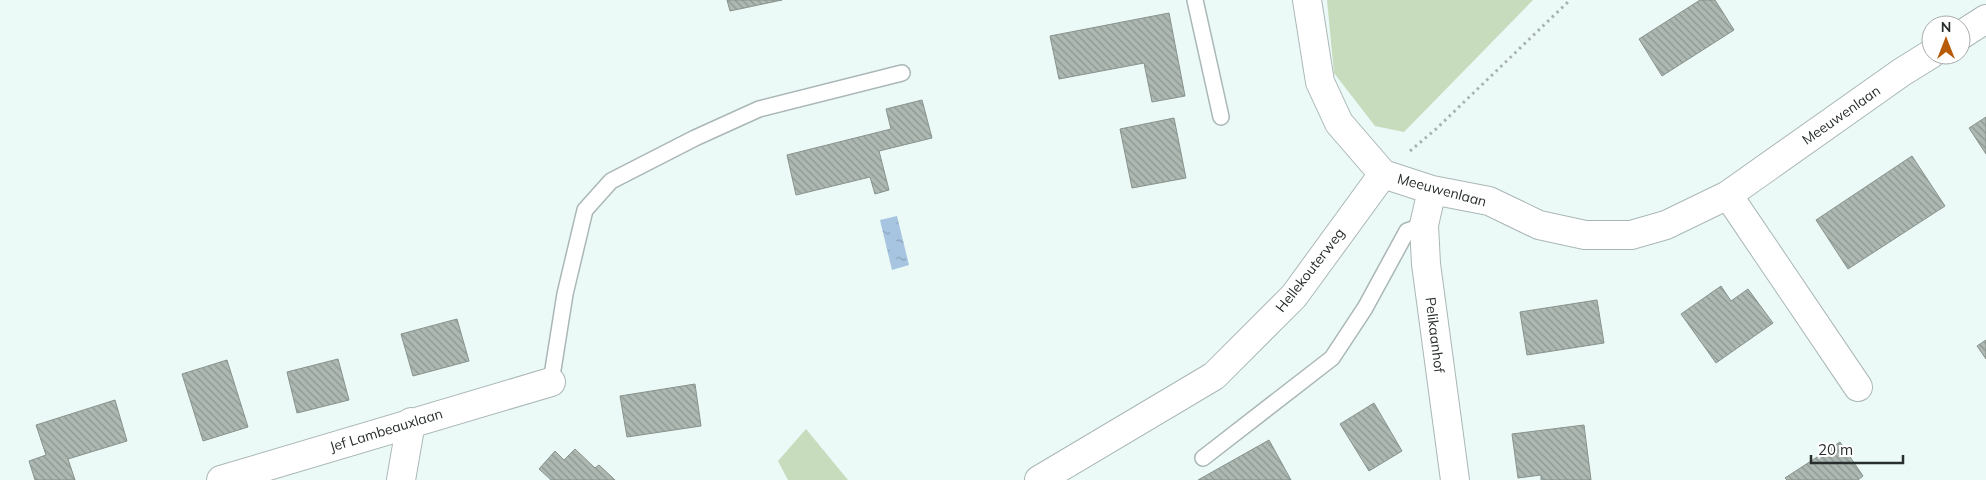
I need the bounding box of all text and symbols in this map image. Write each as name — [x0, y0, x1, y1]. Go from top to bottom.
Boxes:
north arrow — [1921, 15, 1971, 65]
text: N — [1941, 18, 1951, 36]
street label: Meeuwenlaan — [1798, 81, 1884, 149]
street label: Meeuwenlaan — [1395, 169, 1489, 211]
street label: Hellekouterweg — [1272, 224, 1348, 316]
street label: Pelikaanhof — [1421, 296, 1449, 374]
street label: Jef Lambeauxlaan — [327, 404, 445, 456]
scale bar — [1811, 432, 1904, 464]
text: 20 m — [1818, 440, 1853, 459]

